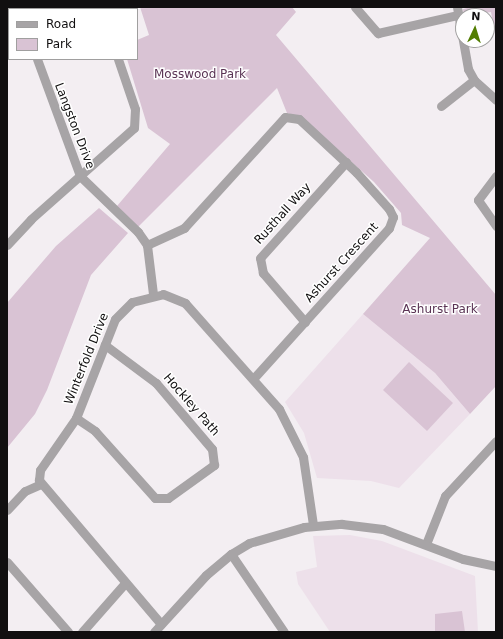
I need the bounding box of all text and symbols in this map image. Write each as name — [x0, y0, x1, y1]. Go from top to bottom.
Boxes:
legend — [8, 8, 138, 60]
north arrow — [455, 8, 495, 48]
text: N — [471, 10, 481, 23]
text: Road — [46, 17, 76, 31]
text: Park — [46, 37, 72, 51]
park label: Mosswood Park — [154, 68, 246, 82]
street label: Langston Drive — [51, 81, 97, 171]
street label: Rusthall Way — [252, 180, 314, 248]
street label: Ashurst Crescent — [302, 220, 382, 306]
park label: Ashurst Park — [402, 303, 478, 317]
street label: Winterfold Drive — [62, 311, 112, 407]
street label: Hockley Path — [160, 371, 222, 439]

